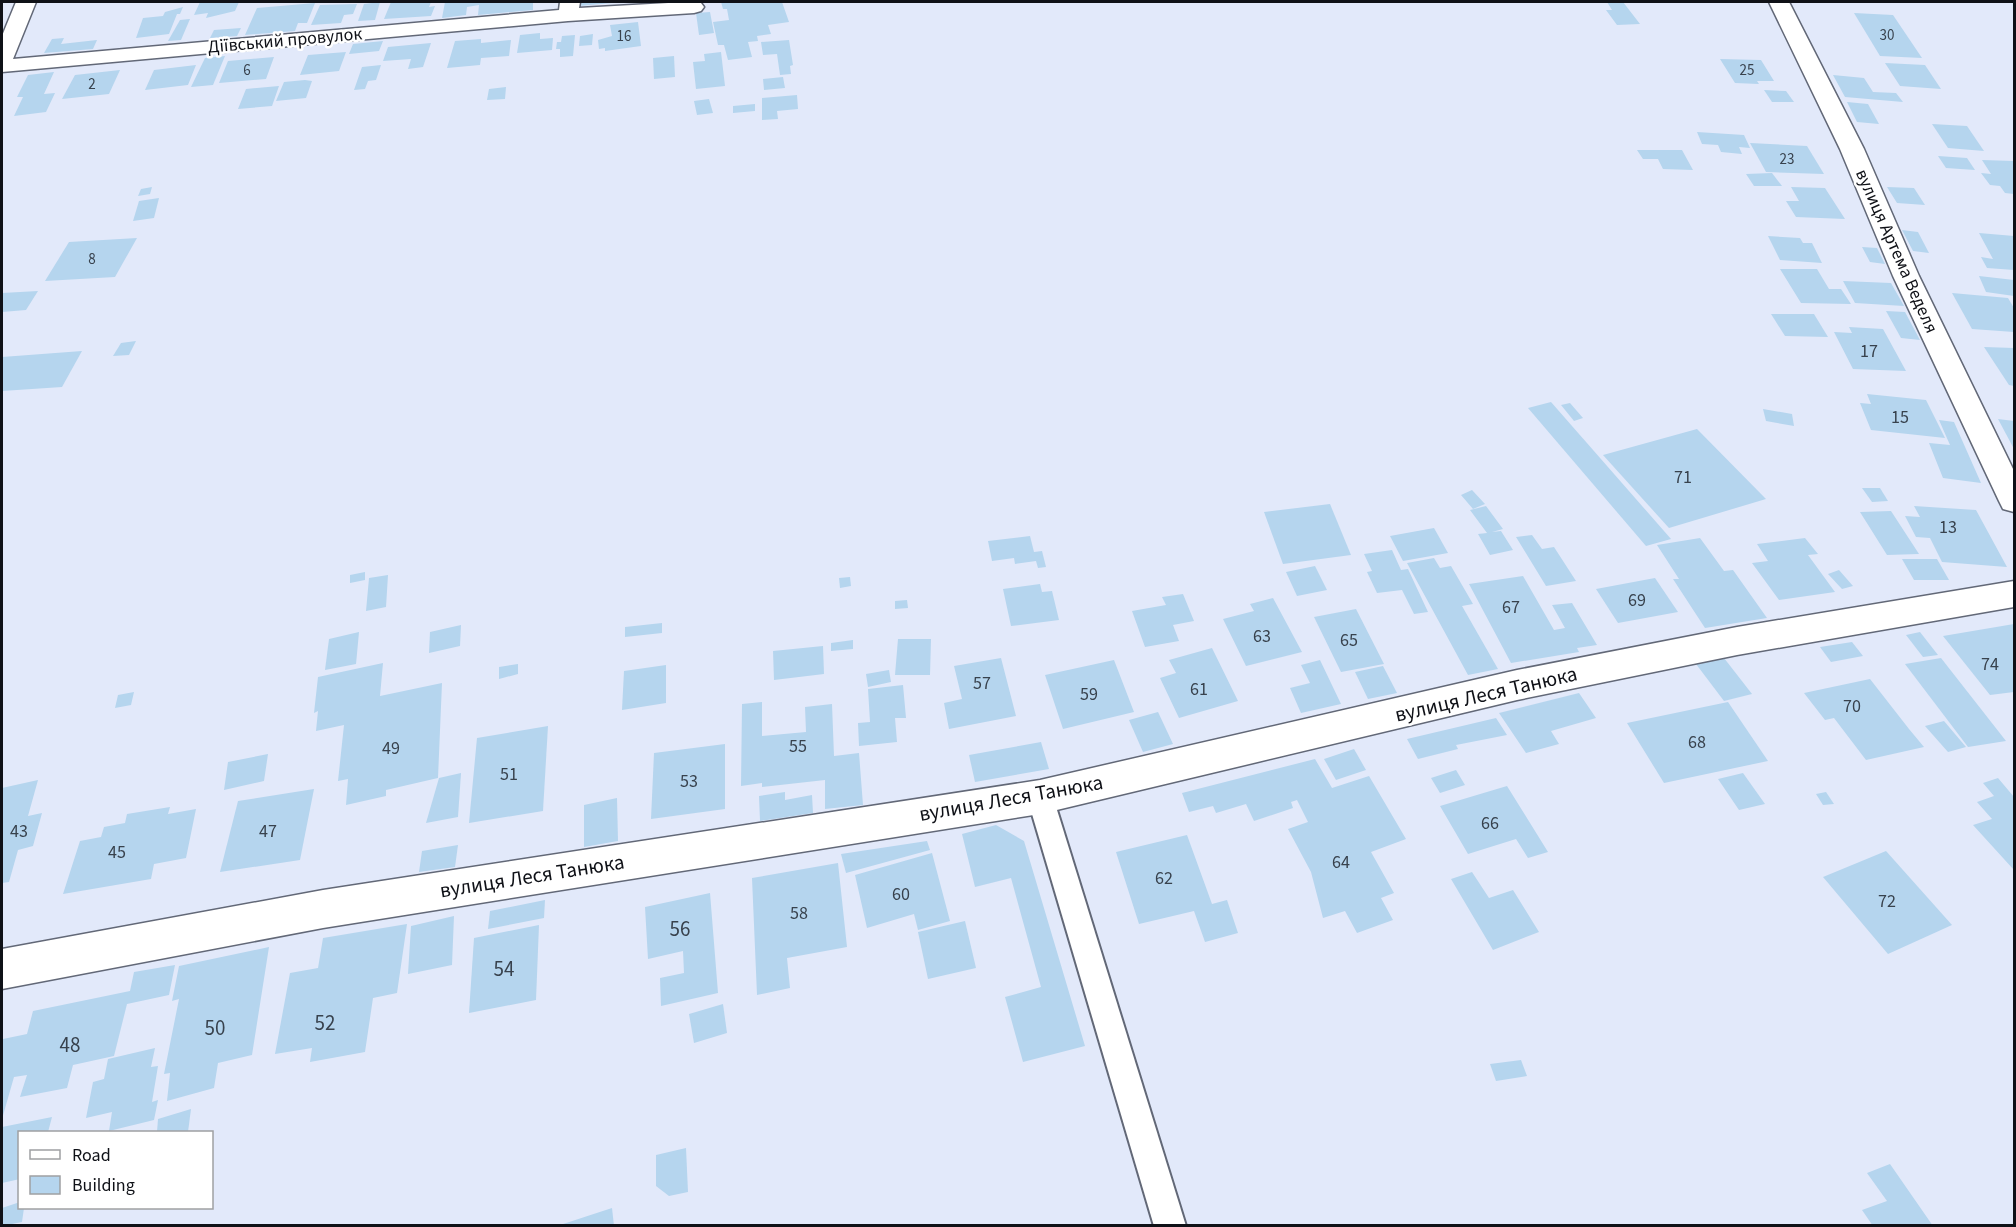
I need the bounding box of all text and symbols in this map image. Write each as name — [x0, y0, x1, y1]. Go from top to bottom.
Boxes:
street label: Діївський провулок — [207, 21, 363, 60]
house number: 30 — [1880, 25, 1894, 46]
house number: 16 — [617, 26, 631, 47]
house number: 6 — [243, 60, 251, 81]
house number: 25 — [1740, 60, 1754, 81]
house number: 2 — [88, 74, 96, 95]
house number: 23 — [1780, 149, 1794, 170]
street label: вулиця Артема Веделя — [1849, 165, 1944, 337]
house number: 8 — [88, 249, 96, 270]
house number: 17 — [1860, 339, 1878, 364]
house number: 15 — [1891, 405, 1909, 430]
house number: 71 — [1674, 465, 1692, 490]
house number: 13 — [1939, 515, 1957, 540]
house number: 69 — [1628, 588, 1646, 613]
house number: 67 — [1502, 595, 1520, 620]
house number: 63 — [1253, 624, 1271, 649]
house number: 65 — [1340, 628, 1358, 653]
house number: 74 — [1981, 652, 1999, 677]
street label: вулиця Леся Танюка — [1392, 658, 1580, 730]
house number: 57 — [973, 671, 991, 696]
house number: 61 — [1190, 677, 1208, 702]
house number: 59 — [1080, 682, 1098, 707]
house number: 70 — [1843, 694, 1861, 719]
house number: 68 — [1688, 730, 1706, 755]
house number: 55 — [789, 734, 807, 759]
house number: 49 — [382, 736, 400, 761]
house number: 51 — [500, 762, 518, 787]
street label: вулиця Леся Танюка — [917, 767, 1105, 829]
house number: 53 — [680, 769, 698, 794]
house number: 66 — [1481, 811, 1499, 836]
house number: 43 — [10, 819, 28, 844]
house number: 47 — [259, 819, 277, 844]
house number: 45 — [108, 840, 126, 865]
street label: вулиця Леся Танюка — [438, 847, 626, 905]
house number: 64 — [1332, 850, 1350, 875]
house number: 62 — [1155, 866, 1173, 891]
house number: 60 — [892, 882, 910, 907]
house number: 72 — [1878, 889, 1896, 914]
house number: 58 — [790, 901, 808, 926]
house number: 56 — [670, 914, 690, 944]
house number: 54 — [494, 954, 514, 984]
house number: 52 — [315, 1008, 335, 1038]
house number: 50 — [205, 1013, 225, 1043]
house number: 48 — [60, 1030, 80, 1060]
legend — [18, 1131, 213, 1209]
text: Road — [72, 1143, 111, 1168]
text: Building — [72, 1173, 135, 1198]

